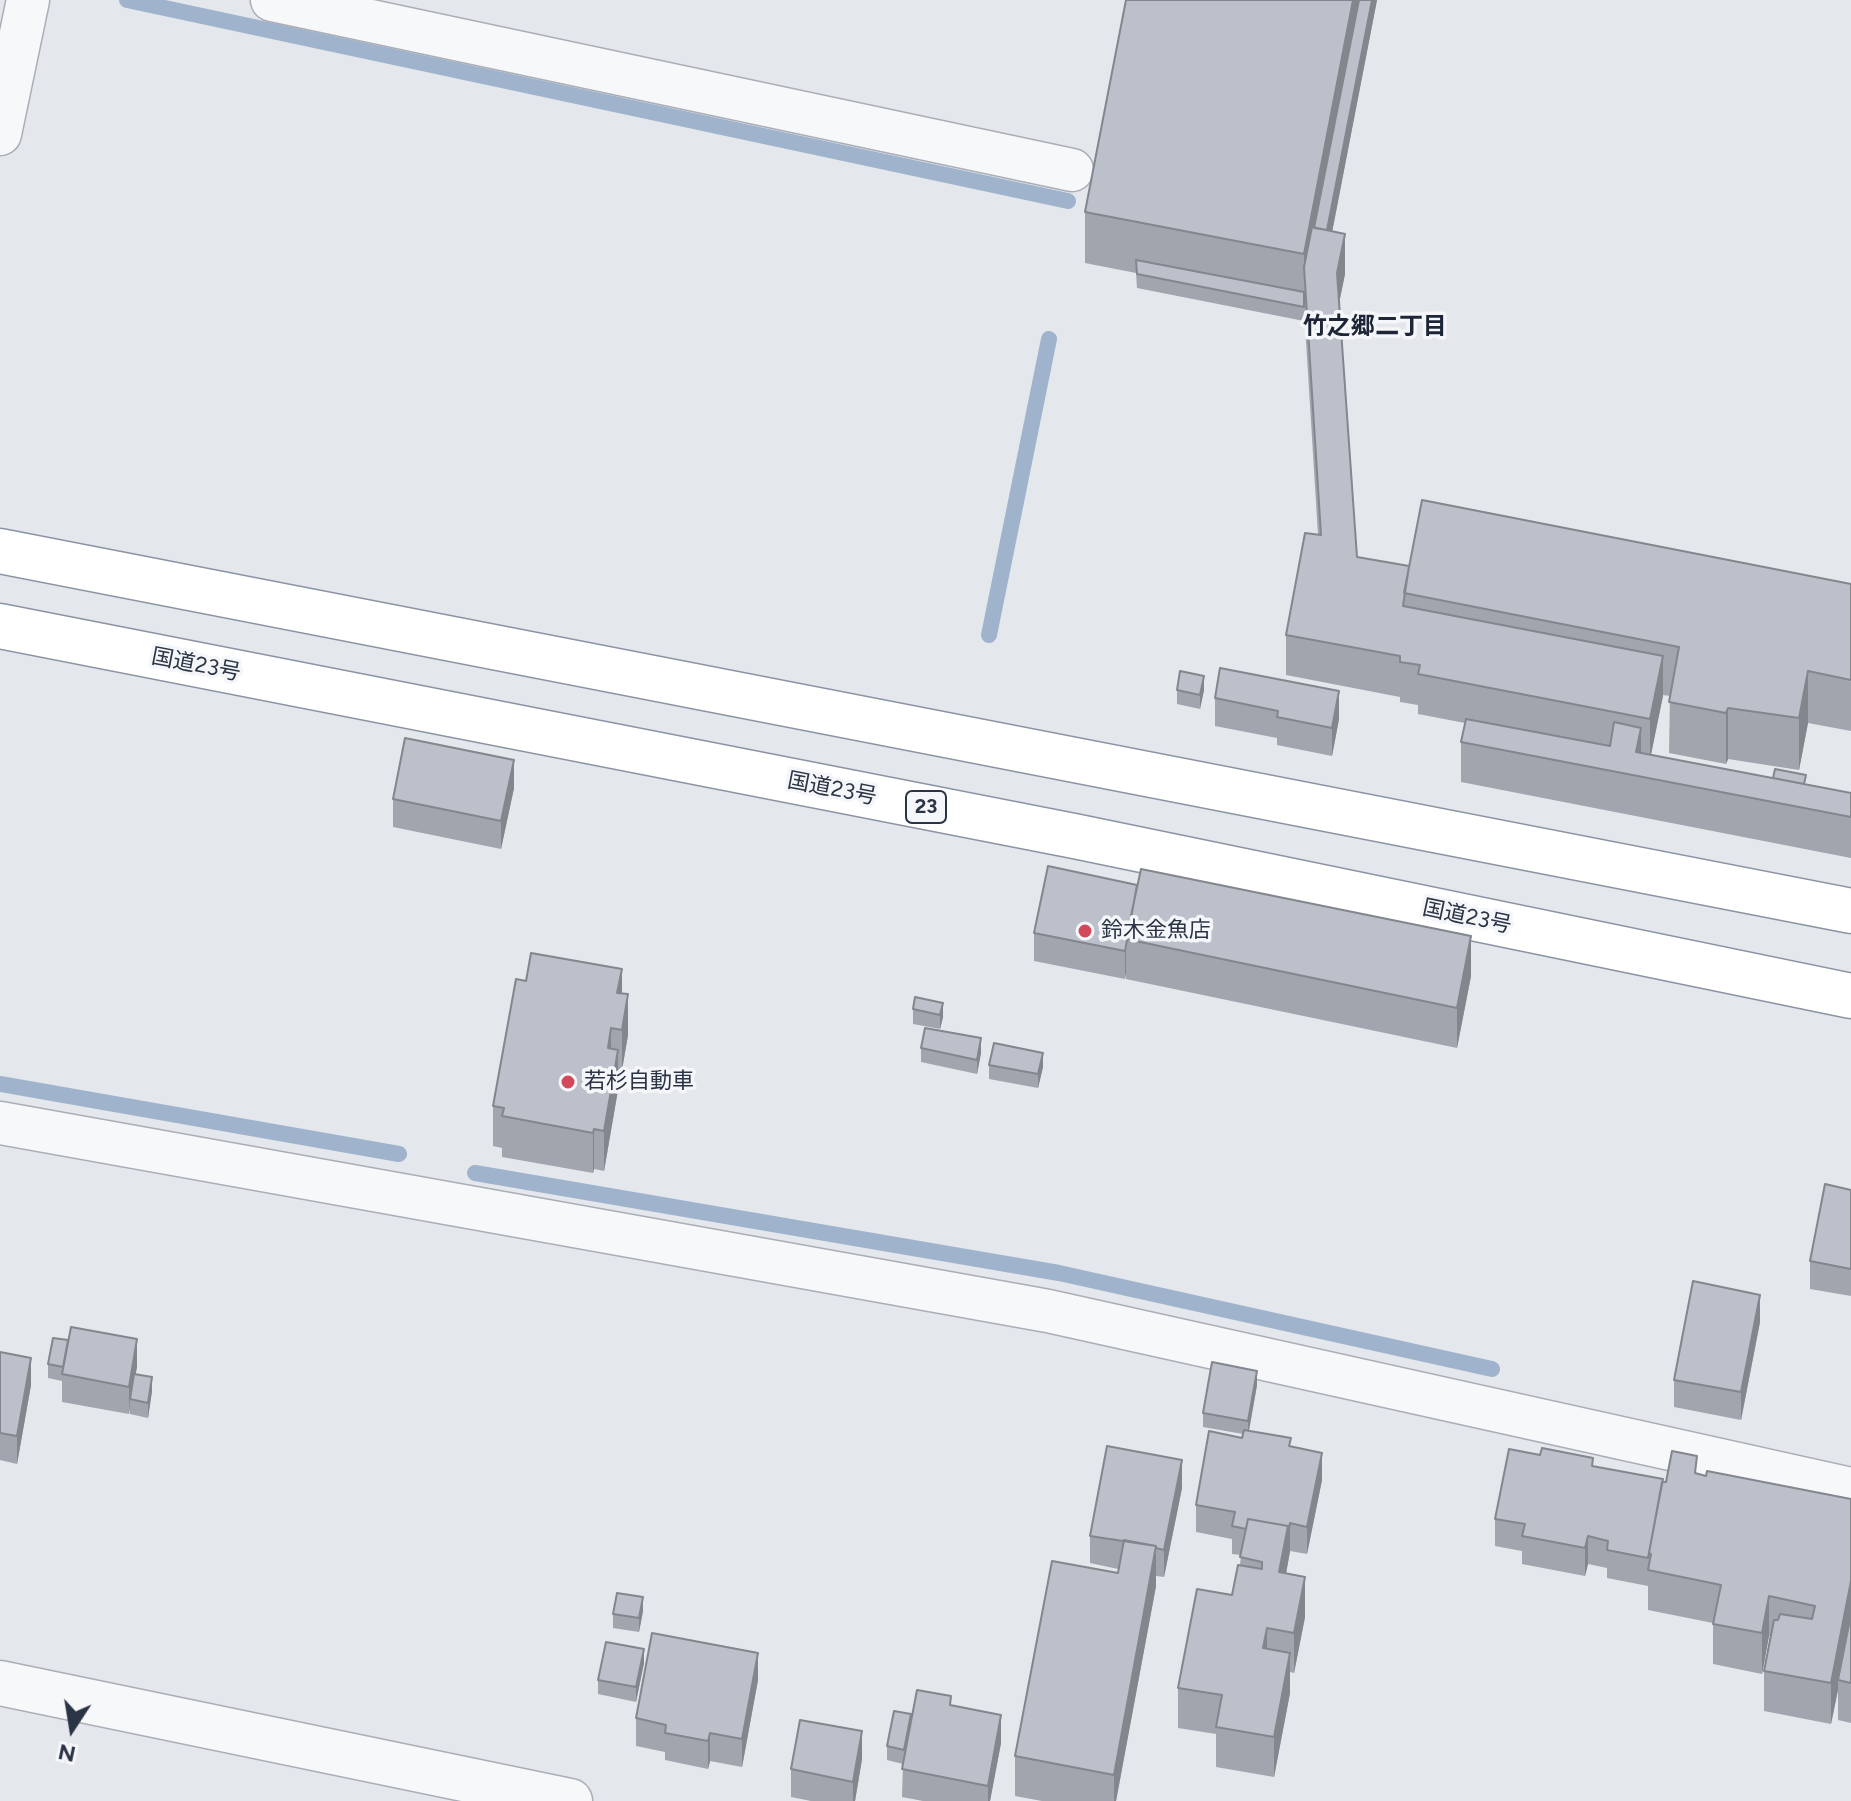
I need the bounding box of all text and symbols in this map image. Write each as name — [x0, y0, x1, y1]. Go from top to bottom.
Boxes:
district label: 竹之郷二丁目 — [1303, 313, 1447, 341]
street label: 国道23号 — [149, 643, 243, 687]
street label: 国道23号 — [785, 767, 879, 811]
road number: 23 — [906, 791, 946, 823]
street label: 国道23号 — [1420, 895, 1514, 939]
place label: 鈴木金魚店 — [1101, 918, 1211, 944]
marker: 鈴木金魚店 — [1076, 922, 1094, 940]
place label: 若杉自動車 — [584, 1069, 694, 1095]
marker: 若杉自動車 — [559, 1073, 577, 1091]
north arrow — [32, 1689, 112, 1769]
text: N — [56, 1738, 78, 1768]

